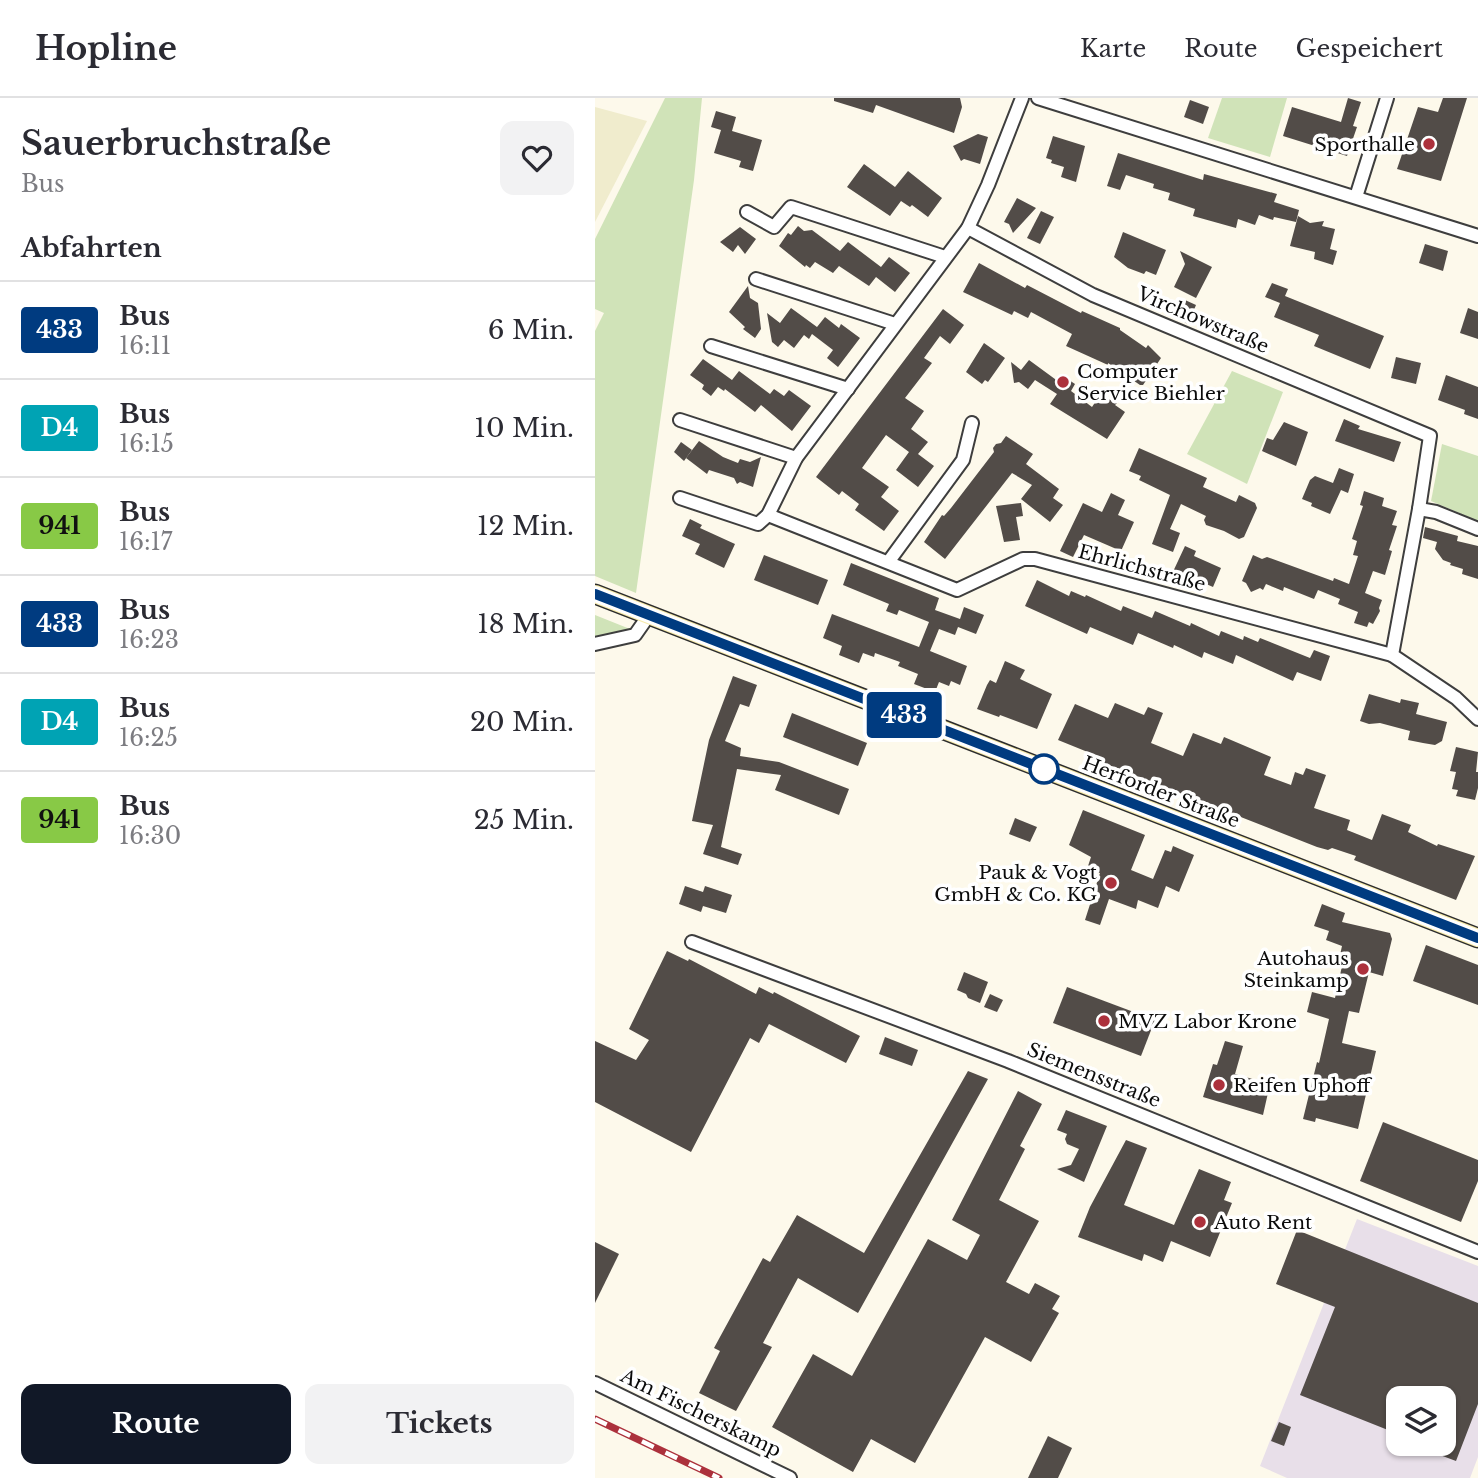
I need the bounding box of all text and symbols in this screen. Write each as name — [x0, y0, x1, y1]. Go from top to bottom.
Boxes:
text: Hopline — [35, 28, 177, 69]
text: Karte — [1080, 34, 1146, 63]
text: Route — [1184, 34, 1258, 63]
text: Gespeichert — [1296, 34, 1443, 63]
button: heart — [500, 121, 574, 195]
text: Sauerbruchstraße — [21, 123, 331, 164]
place label: Sporthalle — [1314, 133, 1415, 156]
marker: Sporthalle — [1421, 136, 1437, 152]
text: Bus — [21, 170, 64, 198]
text: Abfahrten — [21, 232, 162, 264]
street label: Virchowstraße — [1133, 282, 1272, 358]
text: Bus — [119, 300, 170, 332]
text: 6 Min. — [488, 314, 574, 346]
text: 433 — [36, 315, 83, 344]
text: 16:11 — [119, 332, 171, 360]
place label: Computer Service Biehler — [1077, 360, 1225, 405]
marker: Computer Service Biehler — [1055, 374, 1071, 390]
text: Bus — [119, 398, 170, 430]
text: 10 Min. — [474, 412, 574, 444]
text: D4 — [41, 413, 79, 442]
text: 16:15 — [119, 430, 174, 458]
text: Bus — [119, 496, 170, 528]
text: 12 Min. — [477, 510, 574, 542]
text: 941 — [38, 511, 81, 540]
text: 16:17 — [119, 528, 172, 556]
street label: Ehrlichstraße — [1076, 540, 1208, 596]
text: Bus — [119, 594, 170, 626]
text: 18 Min. — [477, 608, 574, 640]
text: 433 — [36, 609, 83, 638]
text: 16:23 — [119, 626, 179, 654]
text: Bus — [119, 692, 170, 724]
line badge: 433 — [864, 692, 944, 738]
text: 433 — [881, 700, 927, 729]
text: 20 Min. — [470, 706, 574, 738]
text: D4 — [41, 707, 79, 736]
text: 16:25 — [119, 724, 178, 752]
street label: Herforder Straße — [1079, 751, 1243, 833]
unlabelled marker — [1029, 754, 1059, 784]
text: Bus — [119, 790, 170, 822]
text: 25 Min. — [474, 804, 574, 836]
text: 941 — [38, 805, 81, 834]
text: 16:30 — [119, 822, 181, 850]
place label: Pauk & Vogt GmbH & Co. KG — [934, 861, 1098, 906]
marker: Pauk & Vogt GmbH & Co. KG — [1103, 875, 1119, 891]
place label: Autohaus Steinkamp — [1244, 947, 1349, 992]
marker: Autohaus Steinkamp — [1355, 961, 1371, 977]
place label: MVZ Labor Krone — [1118, 1010, 1297, 1033]
marker: MVZ Labor Krone — [1096, 1013, 1112, 1029]
street label: Siemensstraße — [1024, 1038, 1164, 1112]
place label: Reifen Uphoff — [1233, 1074, 1373, 1097]
marker: Reifen Uphoff — [1211, 1077, 1227, 1093]
place label: Auto Rent — [1213, 1211, 1313, 1234]
marker: Auto Rent — [1192, 1214, 1208, 1230]
street label: Am Fischerskamp — [616, 1364, 785, 1462]
button: Route — [21, 1384, 291, 1464]
button: Tickets — [305, 1384, 574, 1464]
map controls — [1386, 1386, 1456, 1456]
button: layers — [1386, 1386, 1456, 1456]

